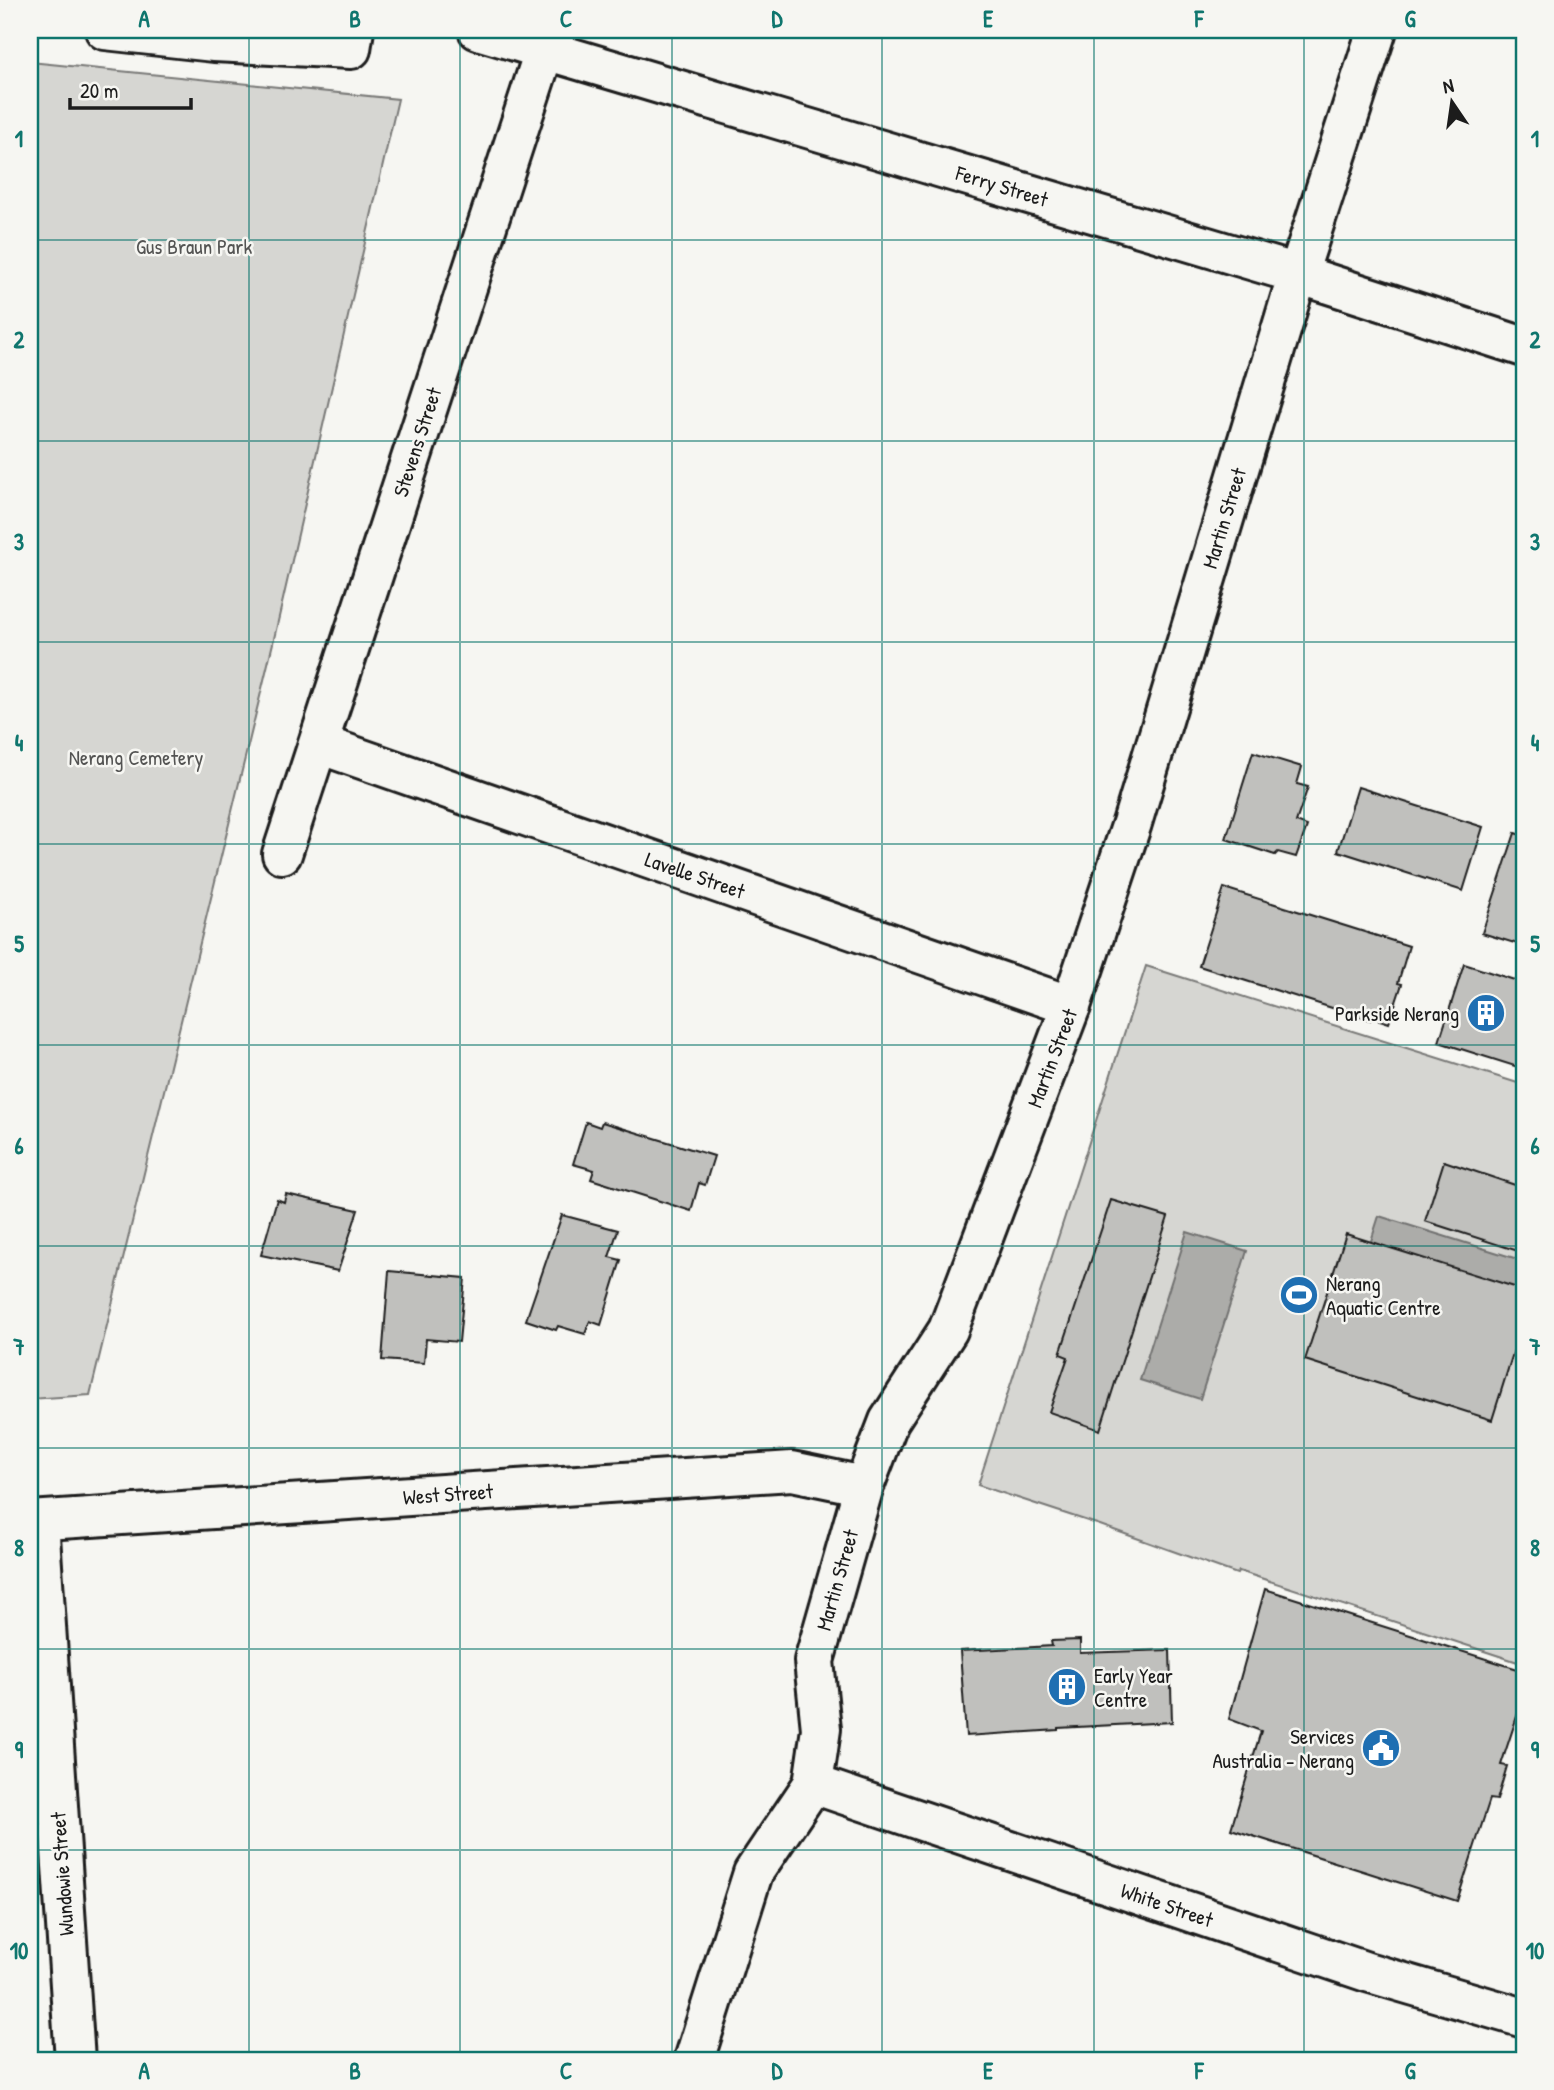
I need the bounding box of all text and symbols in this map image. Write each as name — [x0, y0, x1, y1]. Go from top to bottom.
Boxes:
text: A — [138, 3, 150, 34]
text: B — [349, 3, 361, 34]
text: C — [560, 3, 572, 34]
text: D — [772, 3, 784, 34]
text: E — [983, 3, 994, 34]
text: F — [1194, 3, 1205, 34]
text: G — [1404, 3, 1416, 34]
scale bar — [70, 66, 191, 110]
north arrow — [1418, 66, 1488, 136]
text: N — [1440, 72, 1456, 99]
text: 20 m — [80, 76, 118, 105]
text: 1 — [15, 123, 23, 154]
text: 1 — [1531, 123, 1539, 154]
street label: Ferry Street — [951, 158, 1052, 214]
park label: Gus Braun Park — [136, 232, 252, 261]
text: 2 — [14, 324, 25, 355]
text: 2 — [1530, 324, 1541, 355]
street label: Stevens Street — [386, 383, 449, 500]
street label: Martin Street — [1195, 463, 1253, 572]
text: 3 — [14, 526, 24, 557]
text: 3 — [1530, 526, 1540, 557]
text: 4 — [15, 727, 24, 758]
text: 4 — [1531, 727, 1540, 758]
park label: Nerang Cemetery — [69, 743, 203, 772]
street label: Lavelle Street — [641, 844, 750, 906]
text: 5 — [14, 928, 24, 959]
text: 5 — [1530, 928, 1540, 959]
building icon: Parkside Nerang — [1465, 992, 1507, 1034]
place label: Parkside Nerang — [1335, 999, 1459, 1028]
street label: Martin Street — [1020, 1004, 1084, 1112]
text: 6 — [14, 1130, 24, 1161]
text: 6 — [1530, 1130, 1540, 1161]
place label: Nerang Aquatic Centre — [1326, 1269, 1441, 1322]
sports icon: Nerang Aquatic Centre — [1278, 1274, 1320, 1316]
text: 7 — [12, 1331, 25, 1362]
text: 7 — [1528, 1331, 1541, 1362]
street label: West Street — [402, 1476, 495, 1512]
street label: Martin Street — [809, 1525, 865, 1634]
text: 8 — [14, 1532, 24, 1563]
text: 8 — [1530, 1532, 1540, 1563]
place label: Early Year Centre — [1094, 1661, 1173, 1714]
building icon: Early Year Centre — [1046, 1666, 1088, 1708]
place label: Services Australia - Nerang — [1212, 1722, 1354, 1775]
public building icon: Services Australia - Nerang — [1360, 1727, 1402, 1769]
text: 9 — [15, 1734, 24, 1765]
text: 9 — [1531, 1734, 1540, 1765]
street label: Wundowie Street — [43, 1810, 81, 1937]
street label: White Street — [1117, 1876, 1218, 1935]
text: 10 — [10, 1935, 28, 1966]
text: 10 — [1526, 1935, 1544, 1966]
text: A — [138, 2055, 150, 2086]
text: B — [349, 2055, 361, 2086]
text: C — [560, 2055, 572, 2086]
text: D — [772, 2055, 784, 2086]
text: E — [983, 2055, 994, 2086]
text: F — [1194, 2055, 1205, 2086]
text: G — [1404, 2055, 1416, 2086]

